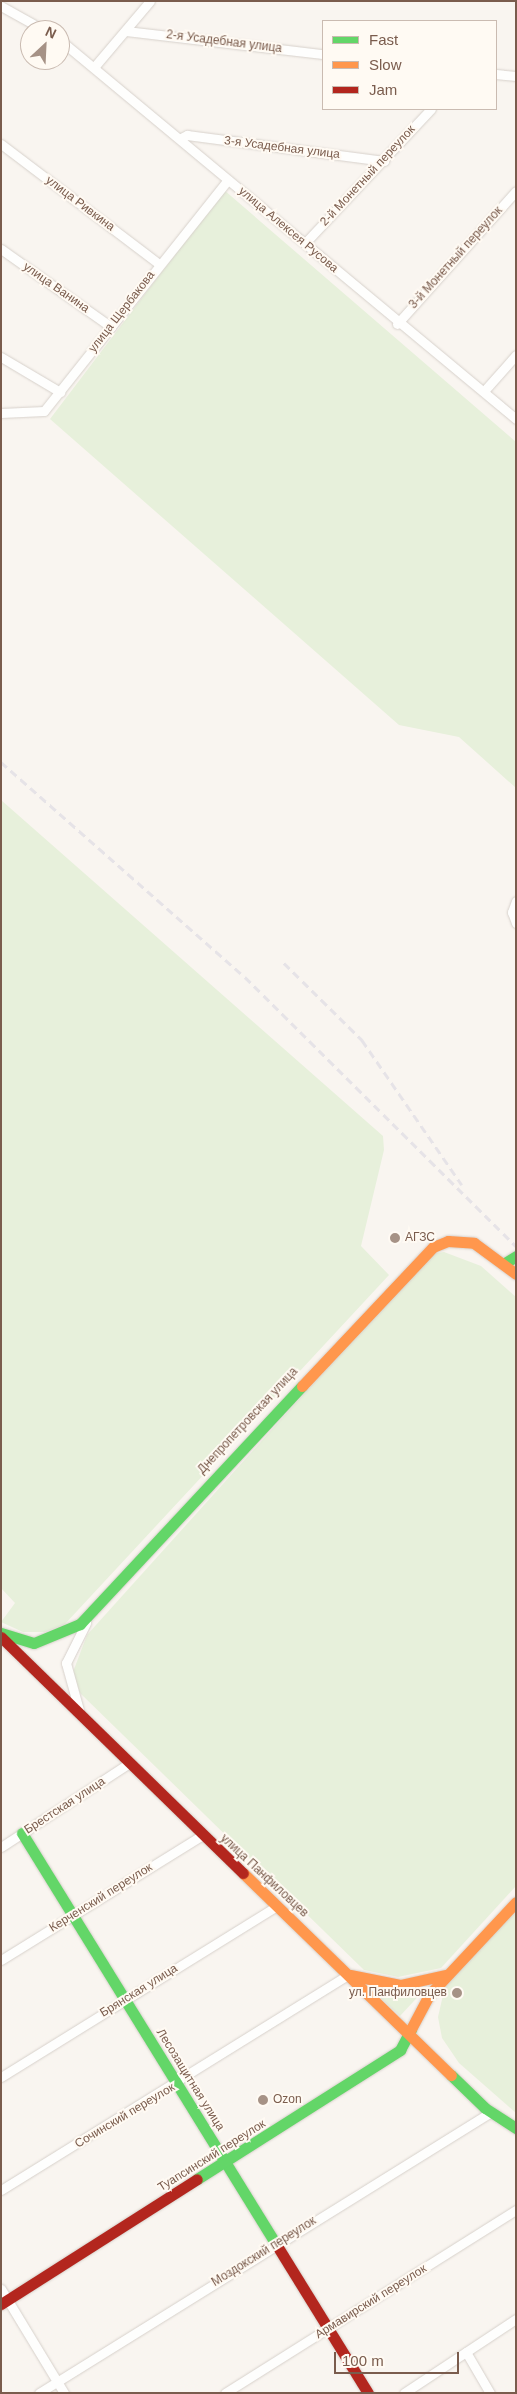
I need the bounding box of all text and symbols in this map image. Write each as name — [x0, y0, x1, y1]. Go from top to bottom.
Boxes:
north arrow — [20, 20, 70, 70]
legend — [322, 20, 497, 110]
text: N — [43, 23, 59, 42]
street label: 2-я Усадебная улица — [165, 28, 283, 56]
text: Fast — [369, 31, 398, 48]
text: Slow — [369, 56, 402, 73]
text: Jam — [369, 81, 397, 98]
street label: 2-й Монетный переулок — [318, 123, 418, 229]
street label: 3-я Усадебная улица — [223, 134, 341, 162]
street label: улица Ривкина — [43, 173, 117, 235]
street label: улица Алексея Русова — [235, 184, 341, 276]
street label: 3-й Монетный переулок — [406, 204, 506, 312]
street label: улица Ванина — [20, 260, 92, 316]
street label: улица Щербакова — [86, 268, 158, 356]
place label: АГЗС — [405, 1231, 435, 1245]
marker: АГЗС — [389, 1232, 401, 1244]
street label: Днепропетровская улица — [195, 1365, 301, 1477]
street label: Брестская улица — [22, 1774, 108, 1838]
street label: улица Панфиловцев — [217, 1832, 311, 1920]
street label: Керченский переулок — [47, 1860, 155, 1936]
street label: Брянская улица — [98, 1961, 180, 2021]
place label: ул. Панфиловцев — [349, 1986, 447, 2000]
marker: ул. Панфиловцев — [451, 1987, 463, 1999]
street label: Лесозащитная улица — [153, 2026, 227, 2134]
street label: Сочинский переулок — [73, 2081, 177, 2151]
place label: Ozon — [273, 2093, 302, 2107]
marker: Ozon — [257, 2094, 269, 2106]
street label: Туапсинский переулок — [156, 2117, 268, 2195]
street label: Моздокский переулок — [209, 2214, 319, 2290]
street label: Армавирский переулок — [313, 2262, 429, 2342]
scale bar — [337, 2342, 462, 2374]
text: 100 m — [342, 2352, 384, 2369]

